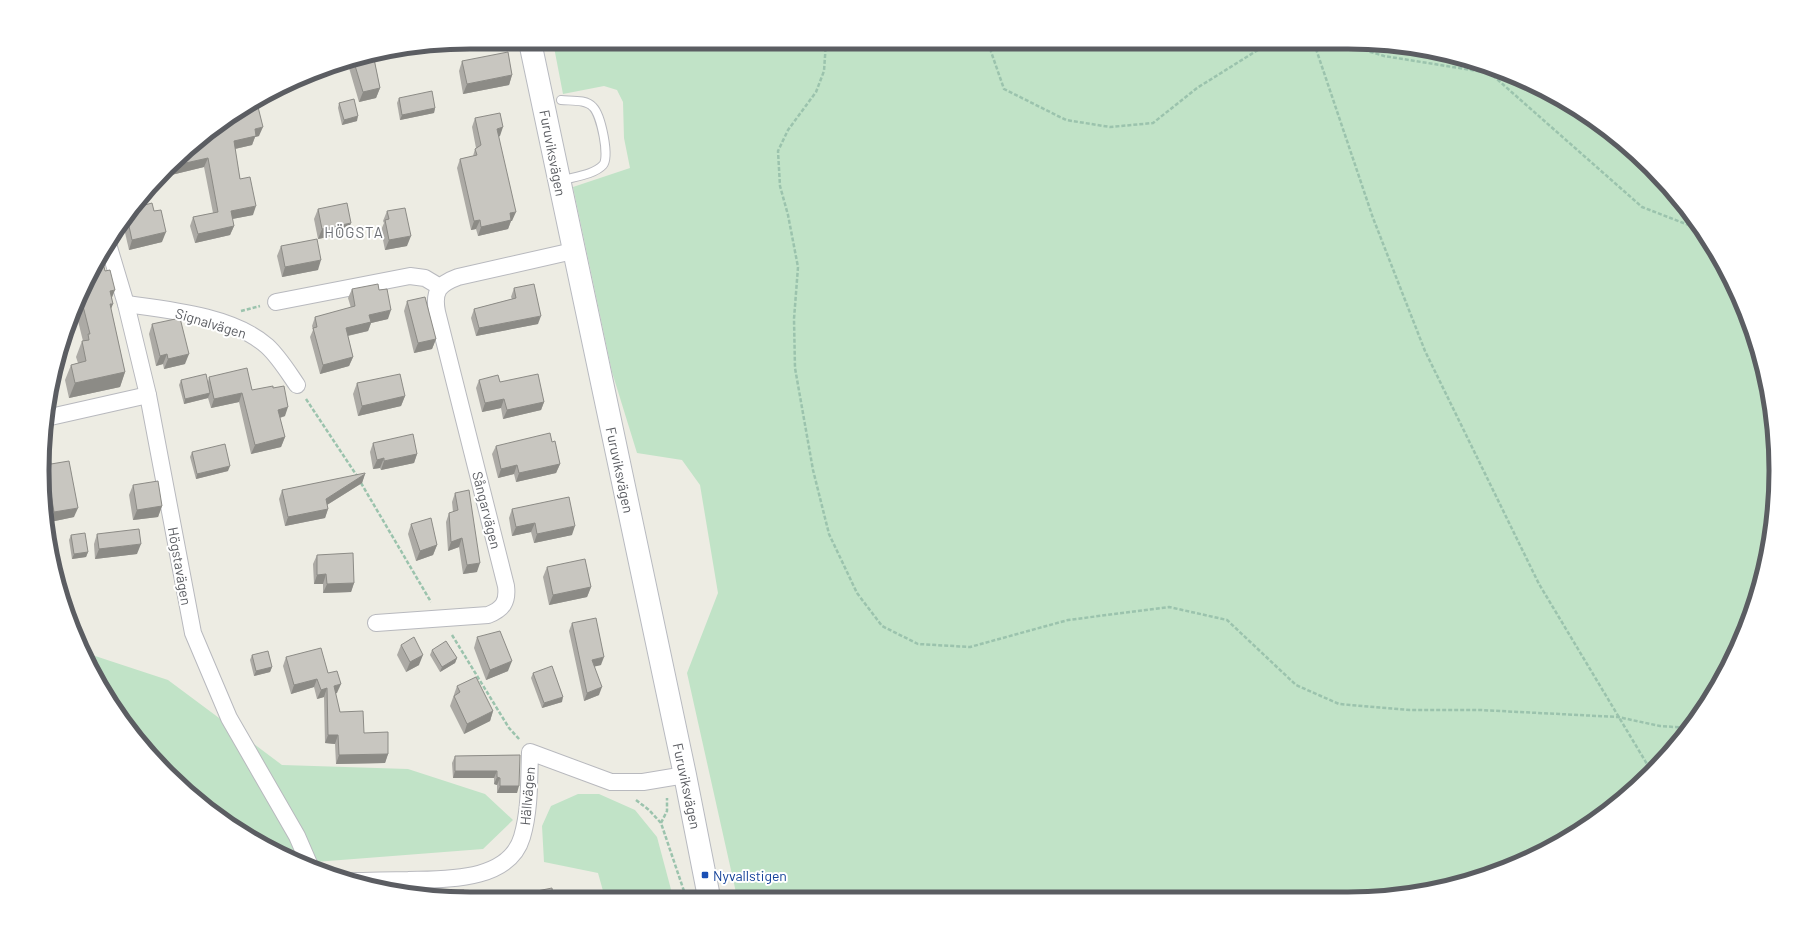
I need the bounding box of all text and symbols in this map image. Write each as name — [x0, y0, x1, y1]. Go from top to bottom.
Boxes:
street label: Furuviksvägen — [536, 108, 570, 198]
district label: HÖGSTA — [324, 223, 384, 241]
street label: Signalvägen — [173, 304, 249, 342]
street label: Furuviksvägen — [603, 425, 637, 515]
street label: Sångarvägen — [469, 470, 505, 550]
street label: Högstavägen — [165, 526, 195, 606]
street label: Furuviksvägen — [670, 741, 704, 831]
street label: Hällvägen — [516, 766, 538, 826]
place label: Nyvallstigen — [713, 867, 787, 884]
marker: Nyvallstigen — [700, 870, 710, 880]

